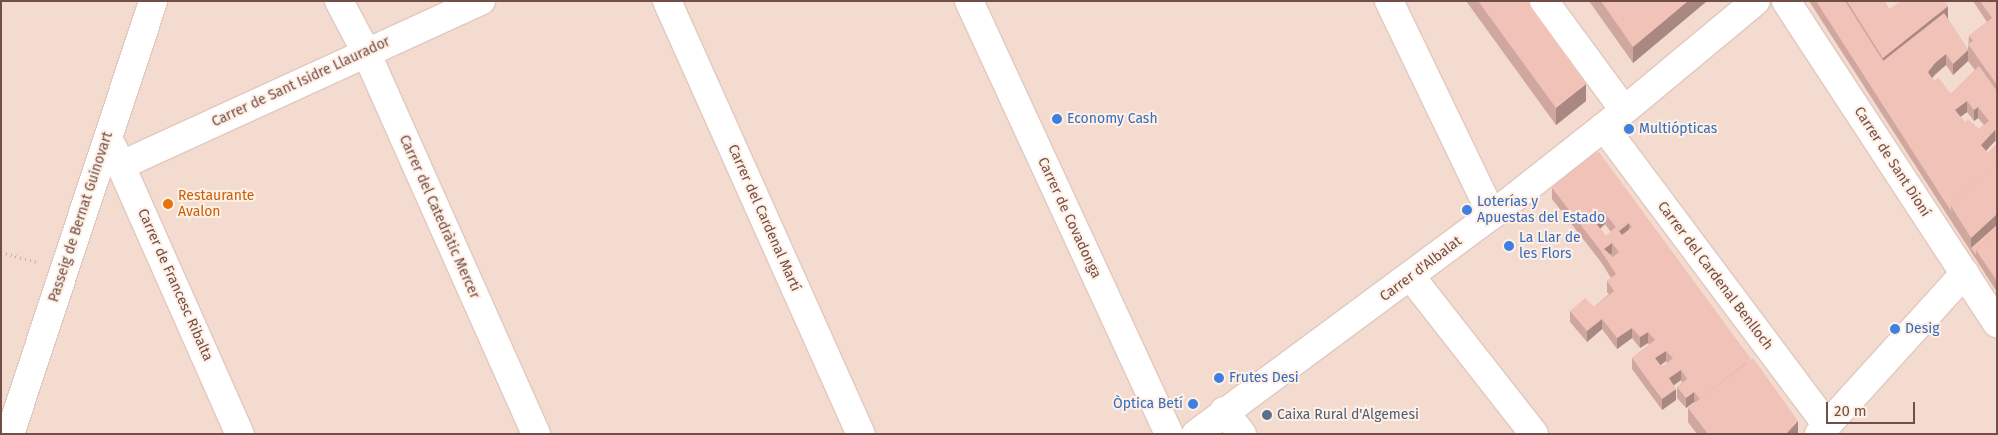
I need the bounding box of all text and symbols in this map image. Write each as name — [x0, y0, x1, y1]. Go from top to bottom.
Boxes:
street label: Carrer de Sant Isidre Llaurador — [209, 33, 393, 131]
street label: Carrer de Sant Dioní — [1850, 104, 1934, 220]
place label: Economy Cash — [1067, 111, 1158, 127]
marker: Economy Cash — [1051, 113, 1063, 125]
place label: Multiópticas — [1639, 121, 1717, 137]
marker: Multiópticas — [1623, 123, 1635, 135]
street label: Passeig de Bernat Guinovart — [45, 130, 117, 304]
street label: Carrer del Catedràtic Mercer — [395, 133, 483, 301]
street label: Carrer del Cardenal Martí — [724, 142, 804, 294]
street label: Carrer de Covadonga — [1034, 155, 1104, 281]
place label: Restaurante Avalon — [178, 188, 254, 220]
place label: Loterías y Apuestas del Estado — [1477, 194, 1605, 226]
marker: Restaurante Avalon — [162, 198, 174, 210]
street label: Carrer del Cardenal Benlloch — [1654, 198, 1776, 354]
marker: Loterías y Apuestas del Estado — [1461, 204, 1473, 216]
street label: Carrer de Francesc Ribalta — [134, 206, 216, 364]
place label: La Llar de les Flors — [1519, 230, 1581, 262]
street label: Carrer d'Albalat — [1377, 233, 1465, 305]
marker: La Llar de les Flors — [1503, 240, 1515, 252]
place label: Desig — [1905, 321, 1939, 337]
marker: Desig — [1889, 323, 1901, 335]
place label: Frutes Desi — [1229, 370, 1299, 386]
marker: Frutes Desi — [1213, 372, 1225, 384]
scale bar — [1828, 392, 1917, 424]
place label: Òptica Betí — [1113, 396, 1183, 412]
marker: Òptica Betí — [1187, 398, 1199, 410]
text: 20 m — [1834, 402, 1867, 420]
place label: Caixa Rural d'Algemesi — [1277, 407, 1419, 423]
marker: Caixa Rural d'Algemesi — [1261, 409, 1273, 421]

